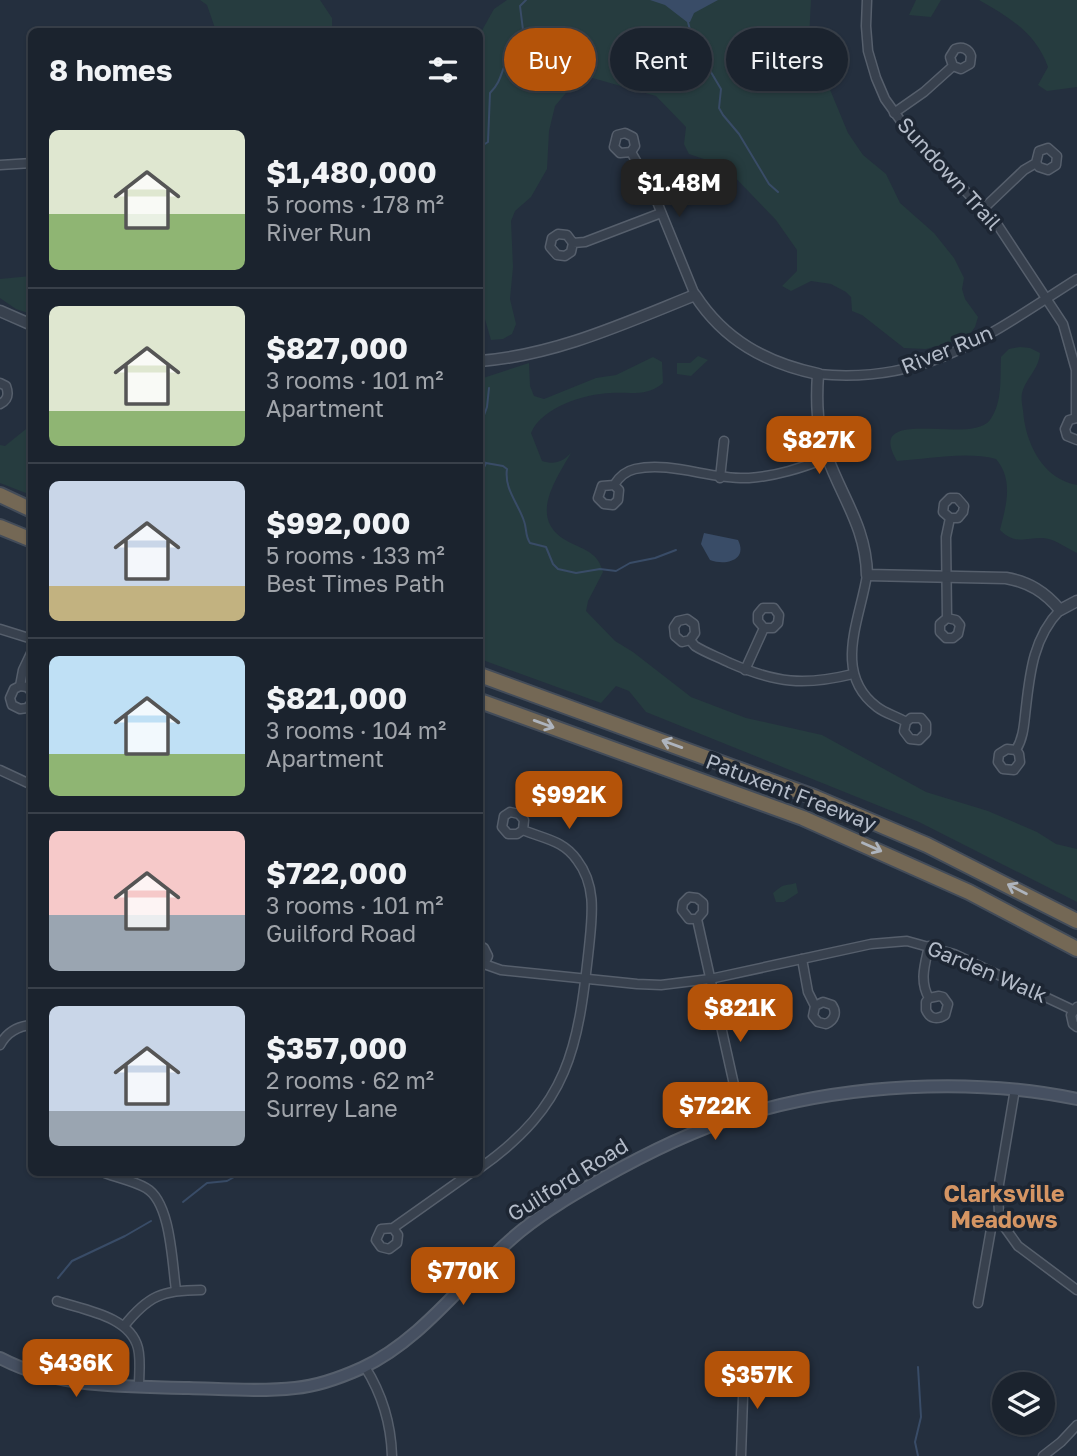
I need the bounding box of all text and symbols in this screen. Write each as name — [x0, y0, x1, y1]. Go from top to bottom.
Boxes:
chip: Buy — [504, 28, 596, 91]
chip: Rent — [610, 28, 712, 91]
chip: Filters — [726, 28, 848, 91]
icon: filters — [424, 51, 462, 89]
text: 8 homes — [49, 52, 173, 88]
street label: Sundown Trail — [892, 112, 1007, 235]
text: $1,480,000 — [266, 154, 437, 190]
icon: home — [105, 158, 189, 242]
pin: $1.48M — [622, 160, 736, 219]
text: $1.48M — [637, 168, 721, 196]
text: 5 rooms · 178 m² — [266, 190, 444, 218]
text: River Run — [266, 218, 372, 246]
street label: River Run — [897, 319, 996, 379]
text: $827,000 — [266, 330, 408, 366]
icon: home — [105, 334, 189, 418]
text: 3 rooms · 101 m² — [266, 366, 443, 394]
text: Apartment — [266, 394, 384, 422]
pin: $827K — [770, 416, 868, 476]
text: $827K — [782, 425, 856, 453]
text: $992,000 — [266, 505, 411, 541]
icon: home — [105, 509, 189, 593]
text: 5 rooms · 133 m² — [266, 541, 445, 569]
text: Best Times Path — [266, 569, 445, 597]
text: $821,000 — [266, 680, 407, 716]
icon: home — [105, 684, 189, 768]
text: 3 rooms · 104 m² — [266, 716, 446, 744]
one-way arrow — [532, 719, 554, 731]
one-way arrow — [661, 737, 683, 750]
text: Apartment — [266, 744, 384, 772]
street label: Patuxent Freeway — [702, 748, 880, 837]
pin: $992K — [520, 772, 618, 831]
text: $992K — [531, 780, 607, 808]
one-way arrow — [860, 841, 882, 854]
text: $722,000 — [266, 855, 407, 891]
icon: home — [105, 859, 189, 943]
one-way arrow — [1007, 882, 1028, 895]
text: 3 rooms · 101 m² — [266, 891, 443, 919]
text: Guilford Road — [266, 919, 416, 947]
street label: Garden Walk — [924, 934, 1051, 1008]
pin: $821K — [691, 984, 789, 1044]
text: $821K — [704, 993, 776, 1021]
text: $357,000 — [266, 1030, 407, 1066]
icon: home — [105, 1034, 189, 1118]
text: 2 rooms · 62 m² — [266, 1066, 434, 1094]
pin: $722K — [666, 1082, 764, 1142]
text: $722K — [679, 1091, 751, 1119]
text: Surrey Lane — [266, 1094, 398, 1122]
street label: Guilford Road — [502, 1132, 632, 1227]
district label: Clarksville Meadows — [943, 1179, 1065, 1233]
pin: $770K — [414, 1248, 512, 1307]
text: $770K — [427, 1256, 499, 1284]
pin: $436K — [27, 1340, 125, 1399]
text: $436K — [38, 1348, 114, 1376]
pin: $357K — [708, 1352, 806, 1411]
text: $357K — [721, 1360, 793, 1388]
map controls — [992, 1372, 1055, 1435]
button: layers — [992, 1372, 1055, 1435]

